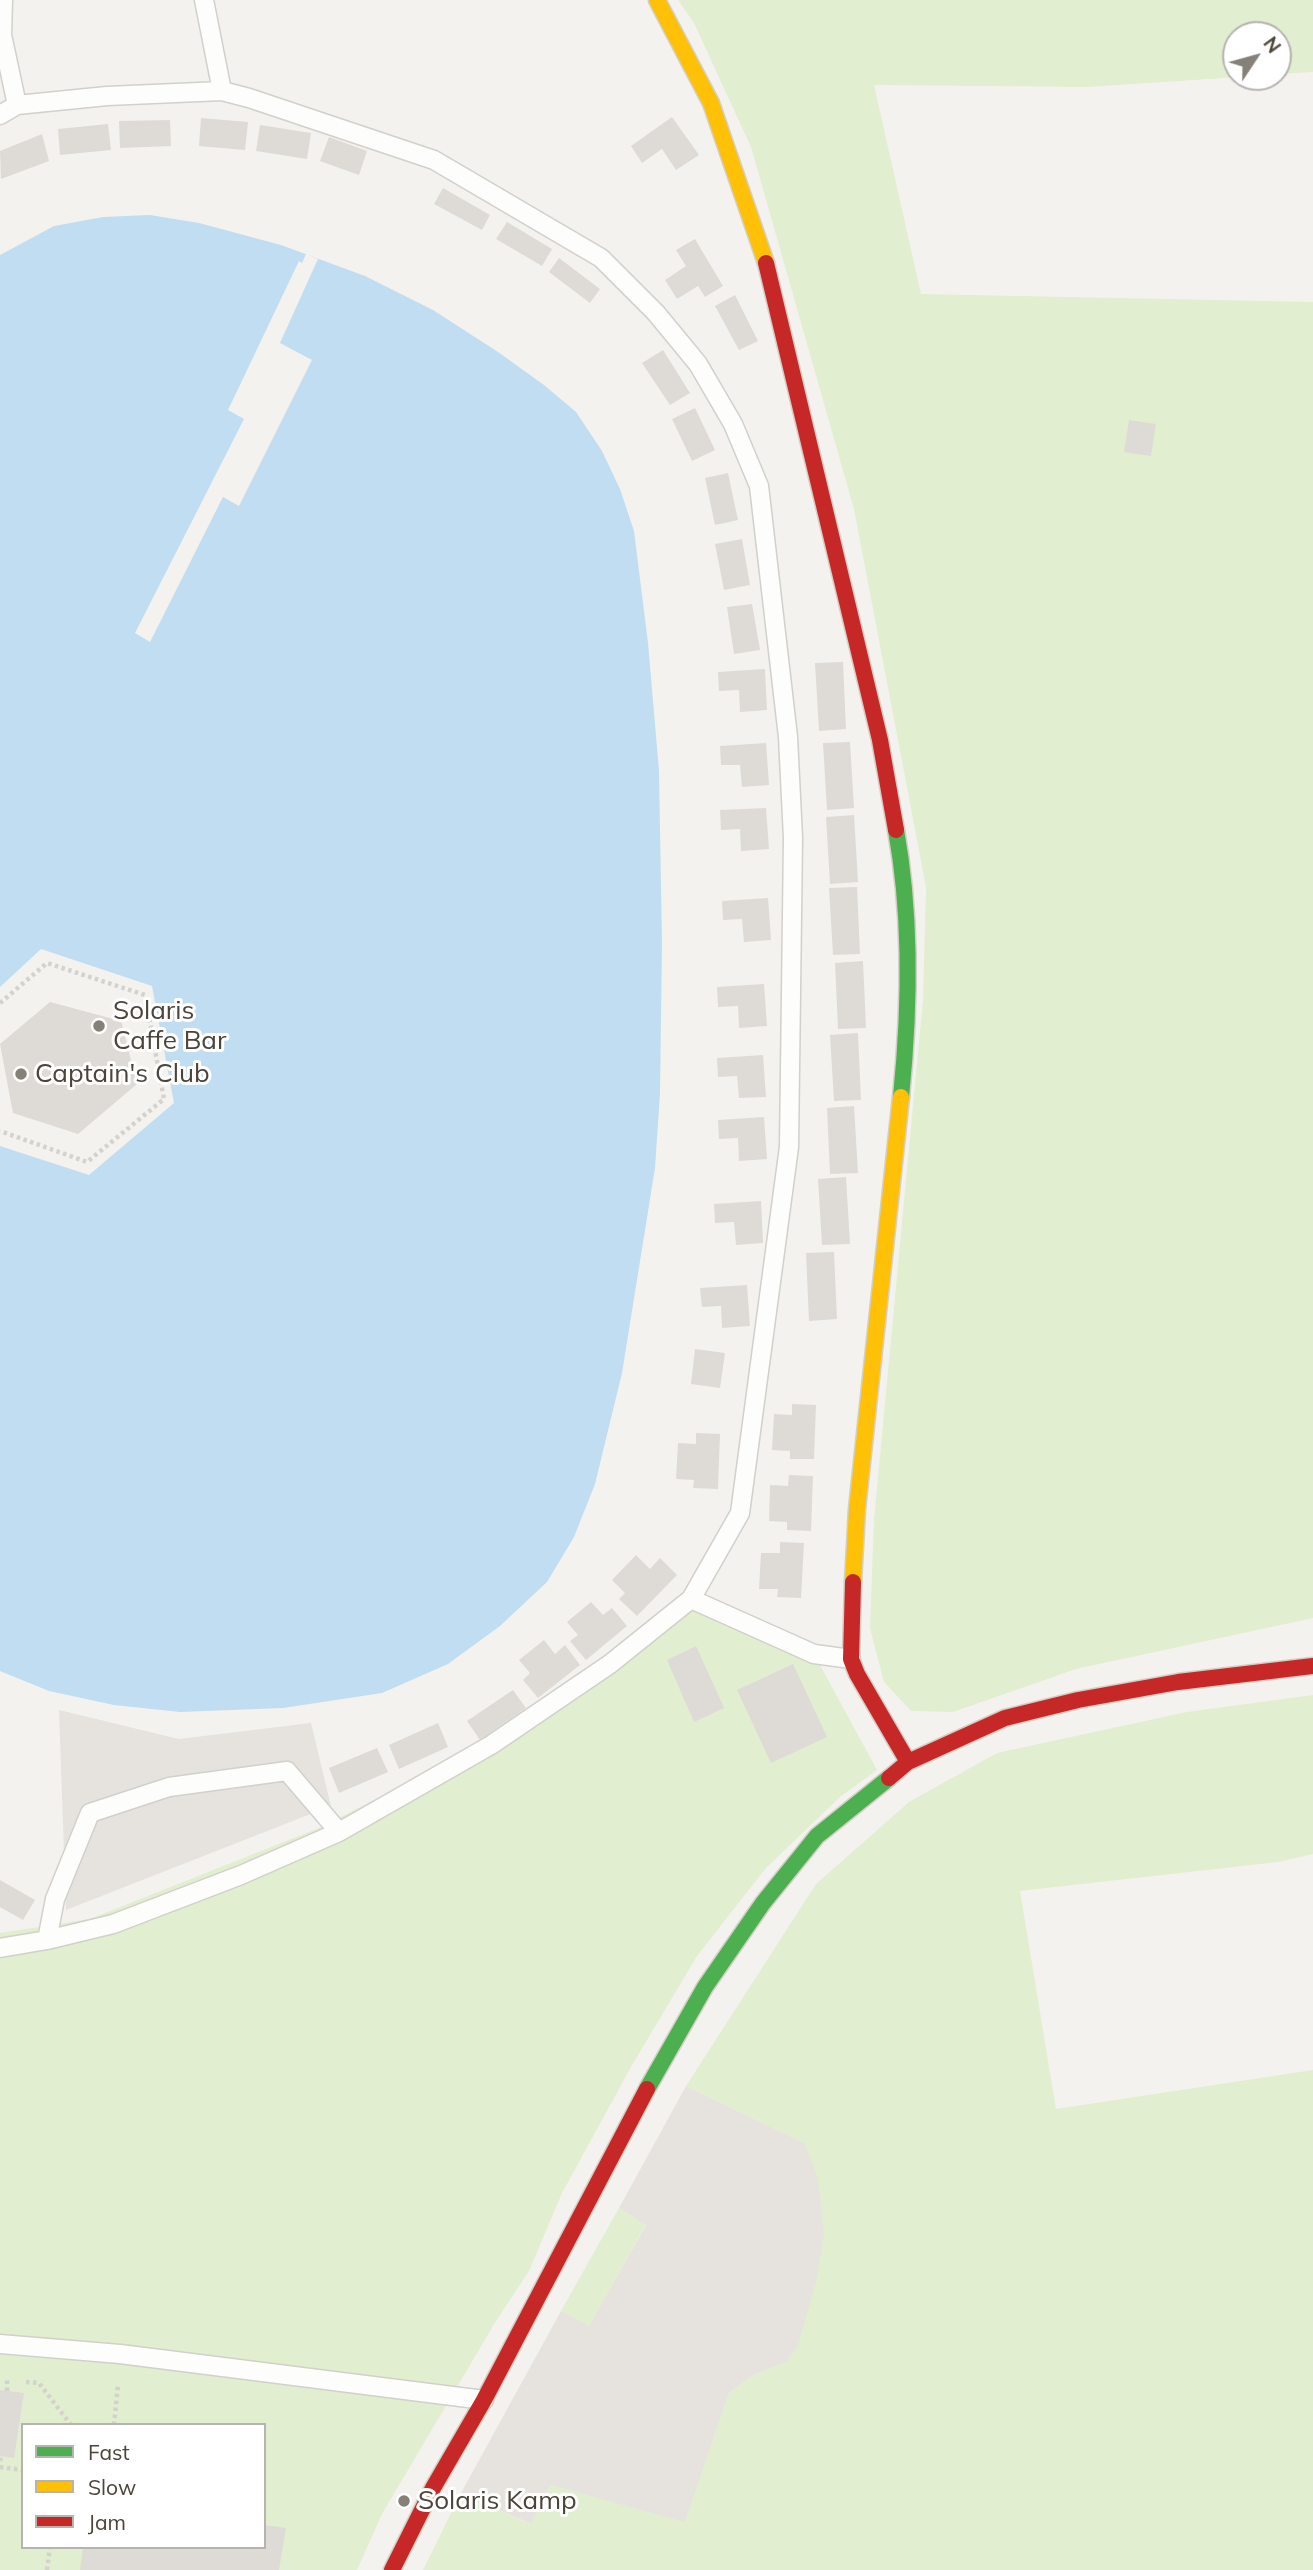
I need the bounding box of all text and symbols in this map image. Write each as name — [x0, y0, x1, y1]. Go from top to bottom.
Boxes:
north arrow — [1222, 21, 1292, 91]
text: N — [1258, 32, 1286, 58]
place label: Solaris Caffe Bar — [113, 995, 226, 1056]
marker: Solaris Caffe Bar — [91, 1018, 107, 1034]
place label: Captain's Club — [35, 1058, 210, 1090]
marker: Captain's Club — [13, 1066, 29, 1082]
legend — [21, 2423, 266, 2549]
text: Fast — [88, 2439, 130, 2465]
text: Slow — [88, 2474, 136, 2500]
place label: Solaris Kamp — [418, 2485, 577, 2517]
marker: Solaris Kamp — [396, 2493, 412, 2509]
text: Jam — [88, 2509, 126, 2535]

